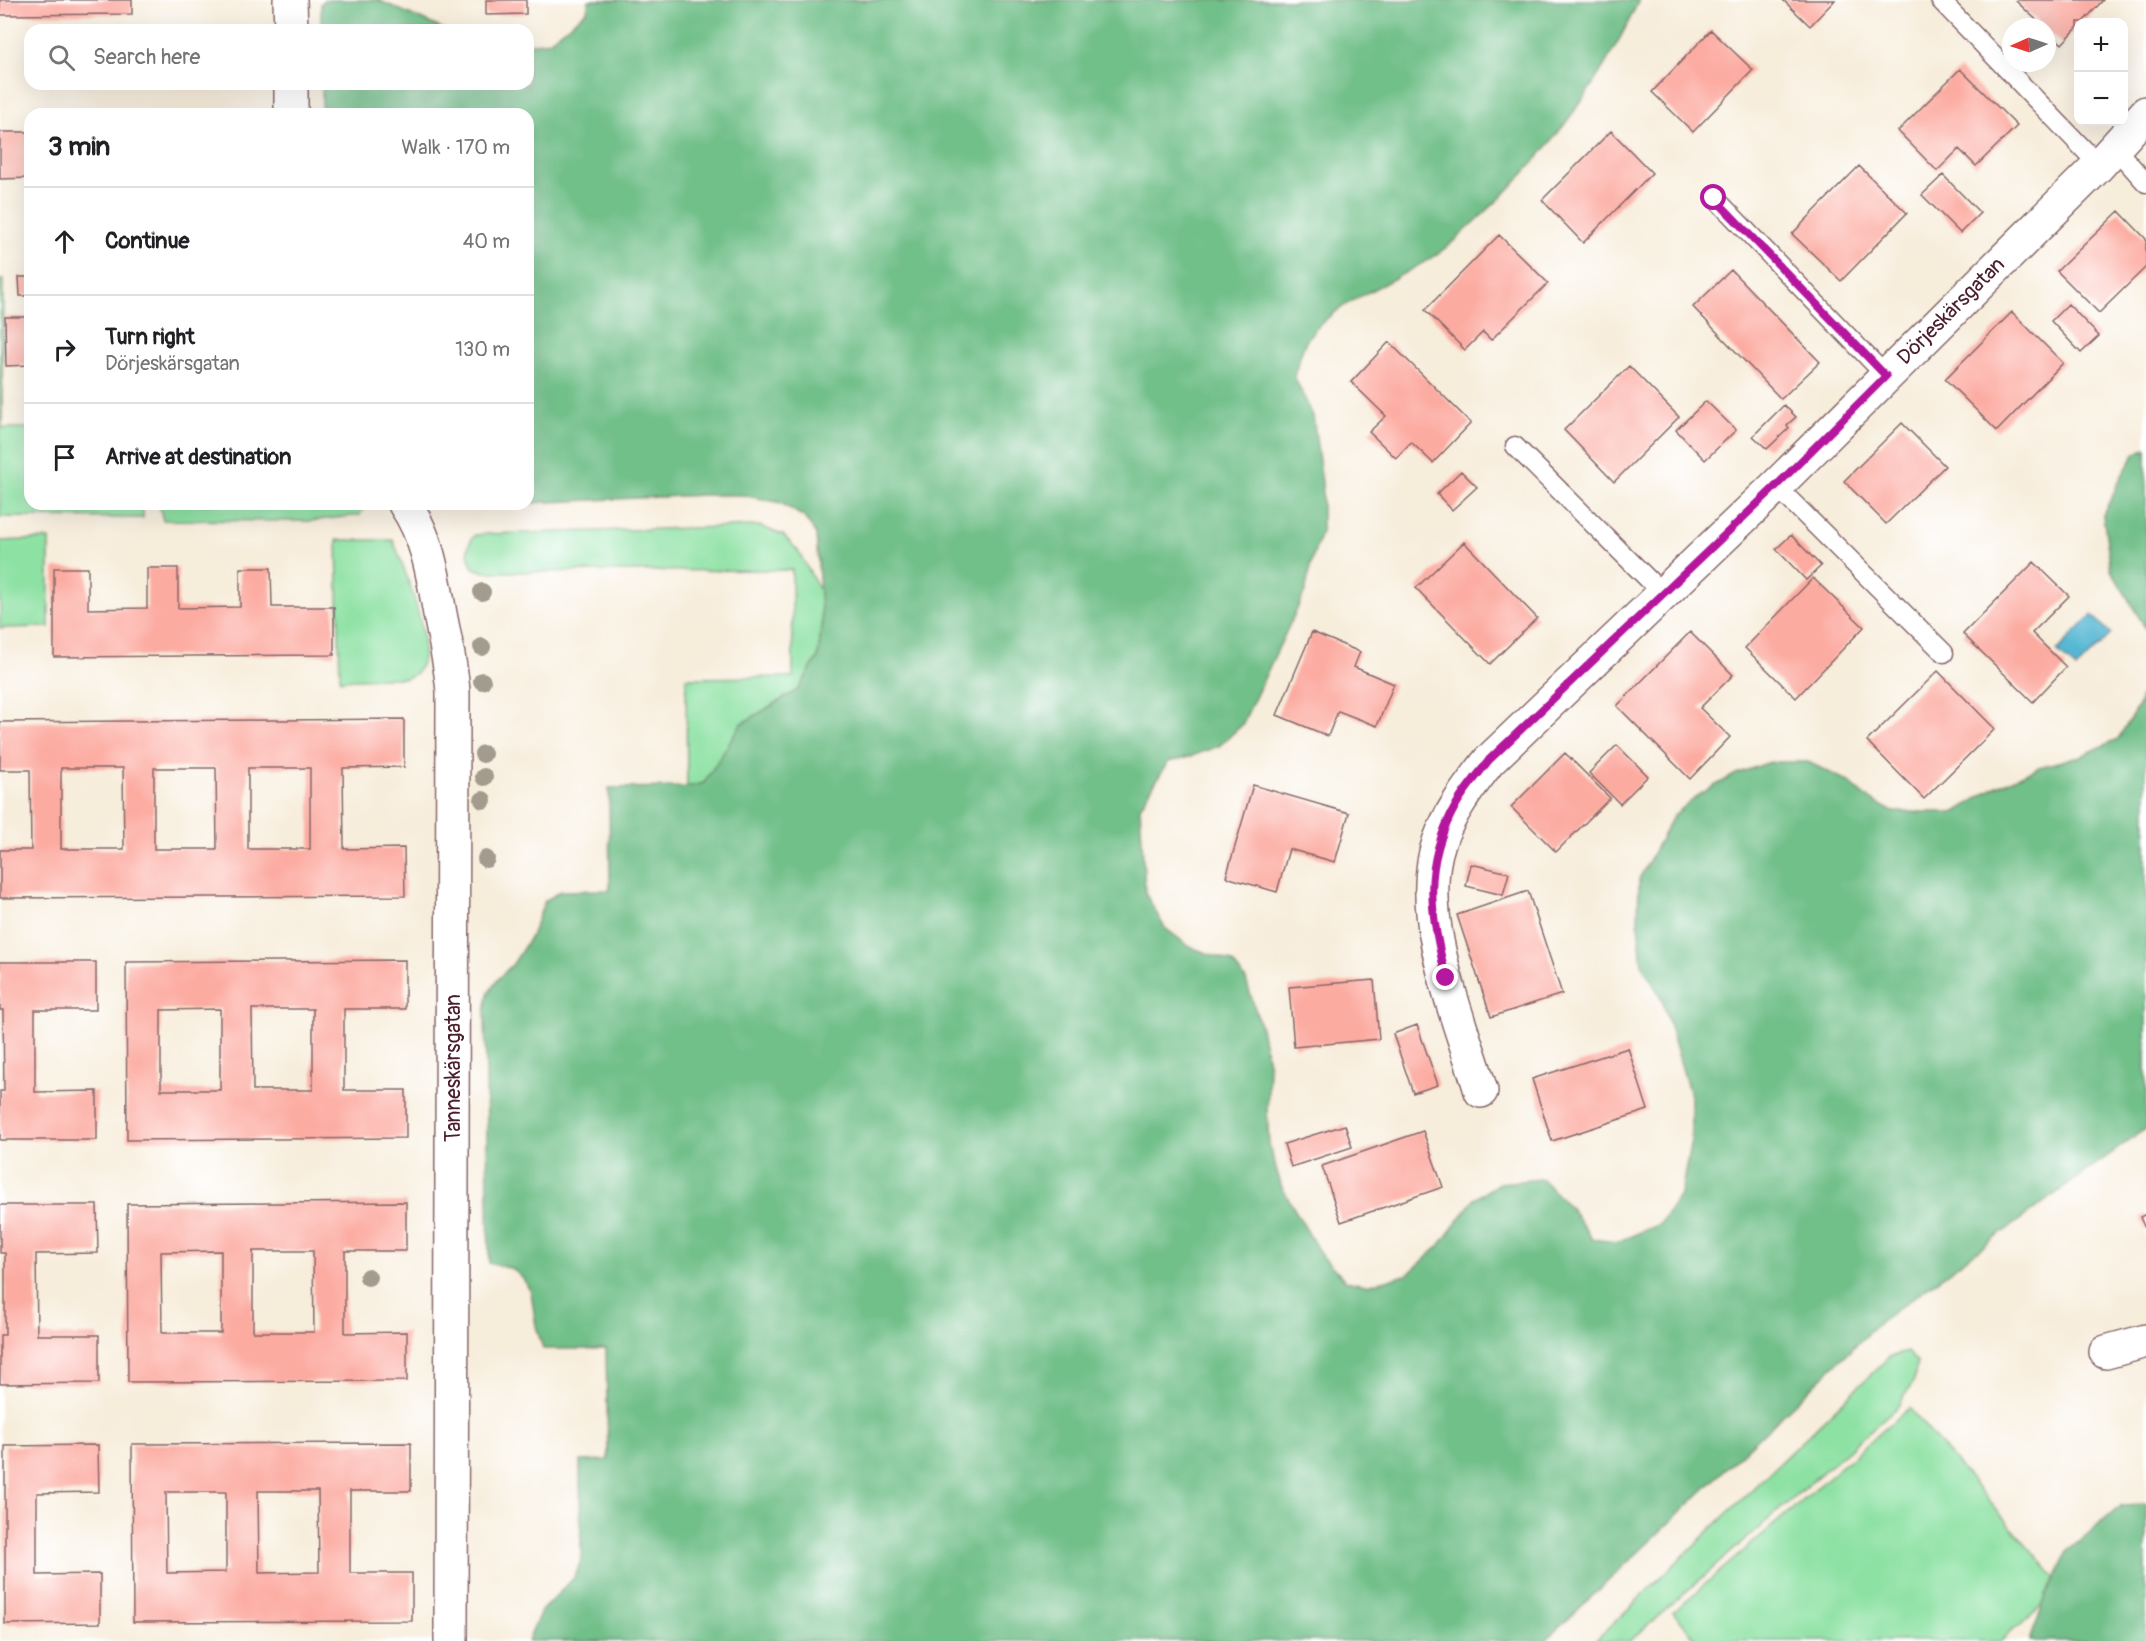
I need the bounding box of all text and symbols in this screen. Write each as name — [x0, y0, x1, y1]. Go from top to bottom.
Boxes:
north arrow — [2002, 18, 2056, 72]
map controls — [2074, 18, 2128, 126]
button: + — [2074, 18, 2128, 72]
search box — [24, 24, 534, 90]
icon: search — [45, 41, 78, 74]
text: Search here — [93, 43, 200, 71]
button: − — [2074, 72, 2128, 126]
text: 3 min — [48, 131, 110, 163]
text: Walk · 170 m — [401, 135, 510, 160]
route start — [1700, 184, 1726, 210]
icon: ahead — [48, 225, 81, 258]
text: Continue — [105, 227, 189, 255]
text: 40 m — [463, 229, 510, 254]
street label: Dörjeskärsgatan — [1891, 251, 2011, 371]
text: Turn right — [105, 323, 195, 351]
icon: right — [48, 333, 81, 366]
text: 130 m — [455, 337, 510, 362]
text: Dörjeskärsgatan — [105, 351, 240, 376]
icon: arrive — [48, 441, 81, 474]
text: Arrive at destination — [105, 443, 291, 471]
route end — [1432, 964, 1458, 990]
street label: Tanneskärsgatan — [440, 994, 467, 1142]

